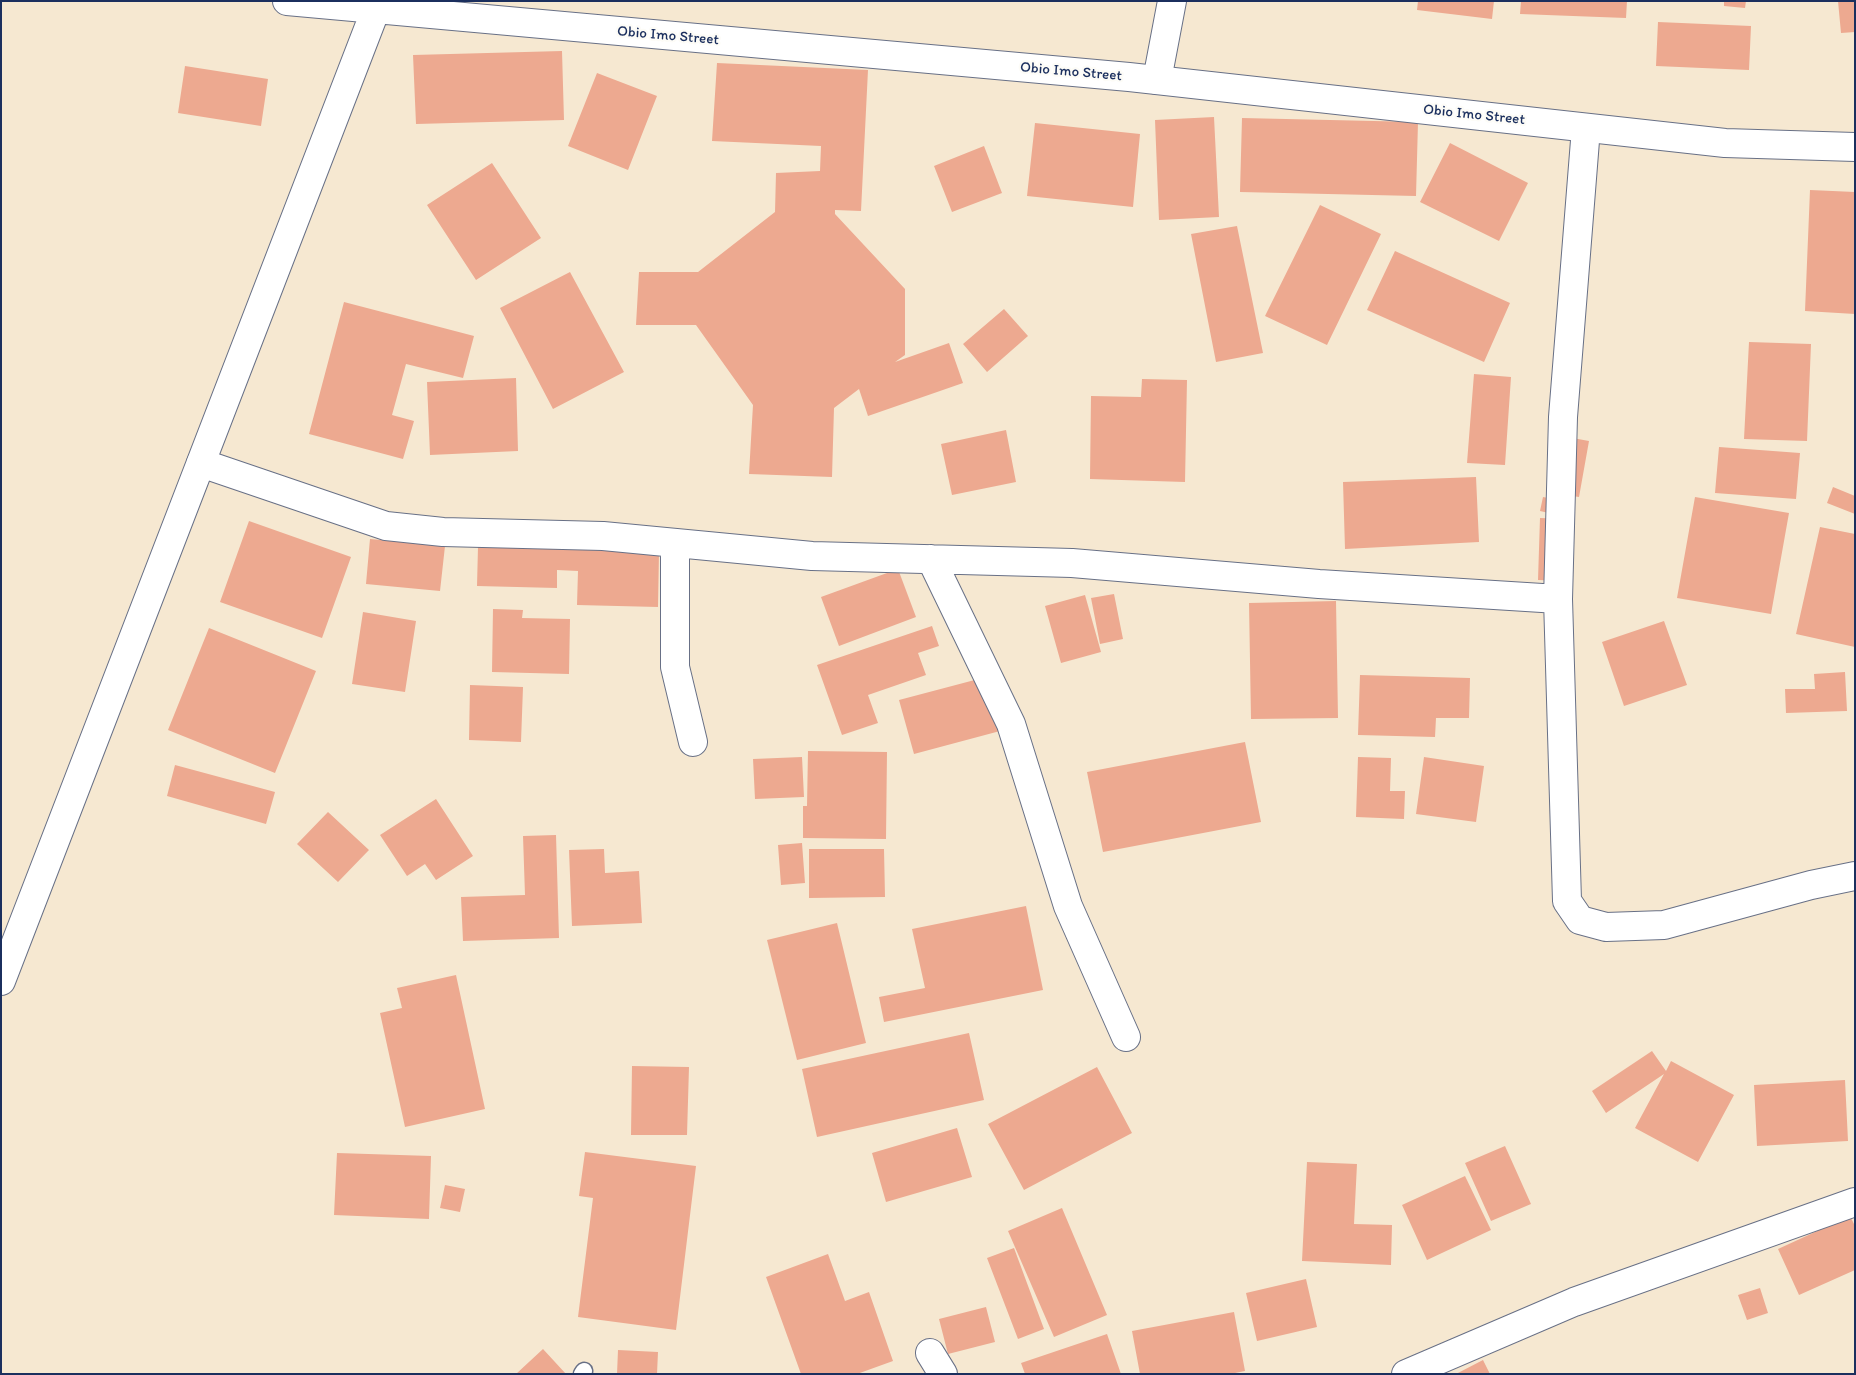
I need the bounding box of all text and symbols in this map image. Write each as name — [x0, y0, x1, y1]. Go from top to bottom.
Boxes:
street label: Obio Imo Street — [616, 23, 720, 49]
street label: Obio Imo Street — [1019, 59, 1123, 85]
street label: Obio Imo Street — [1422, 101, 1526, 129]

